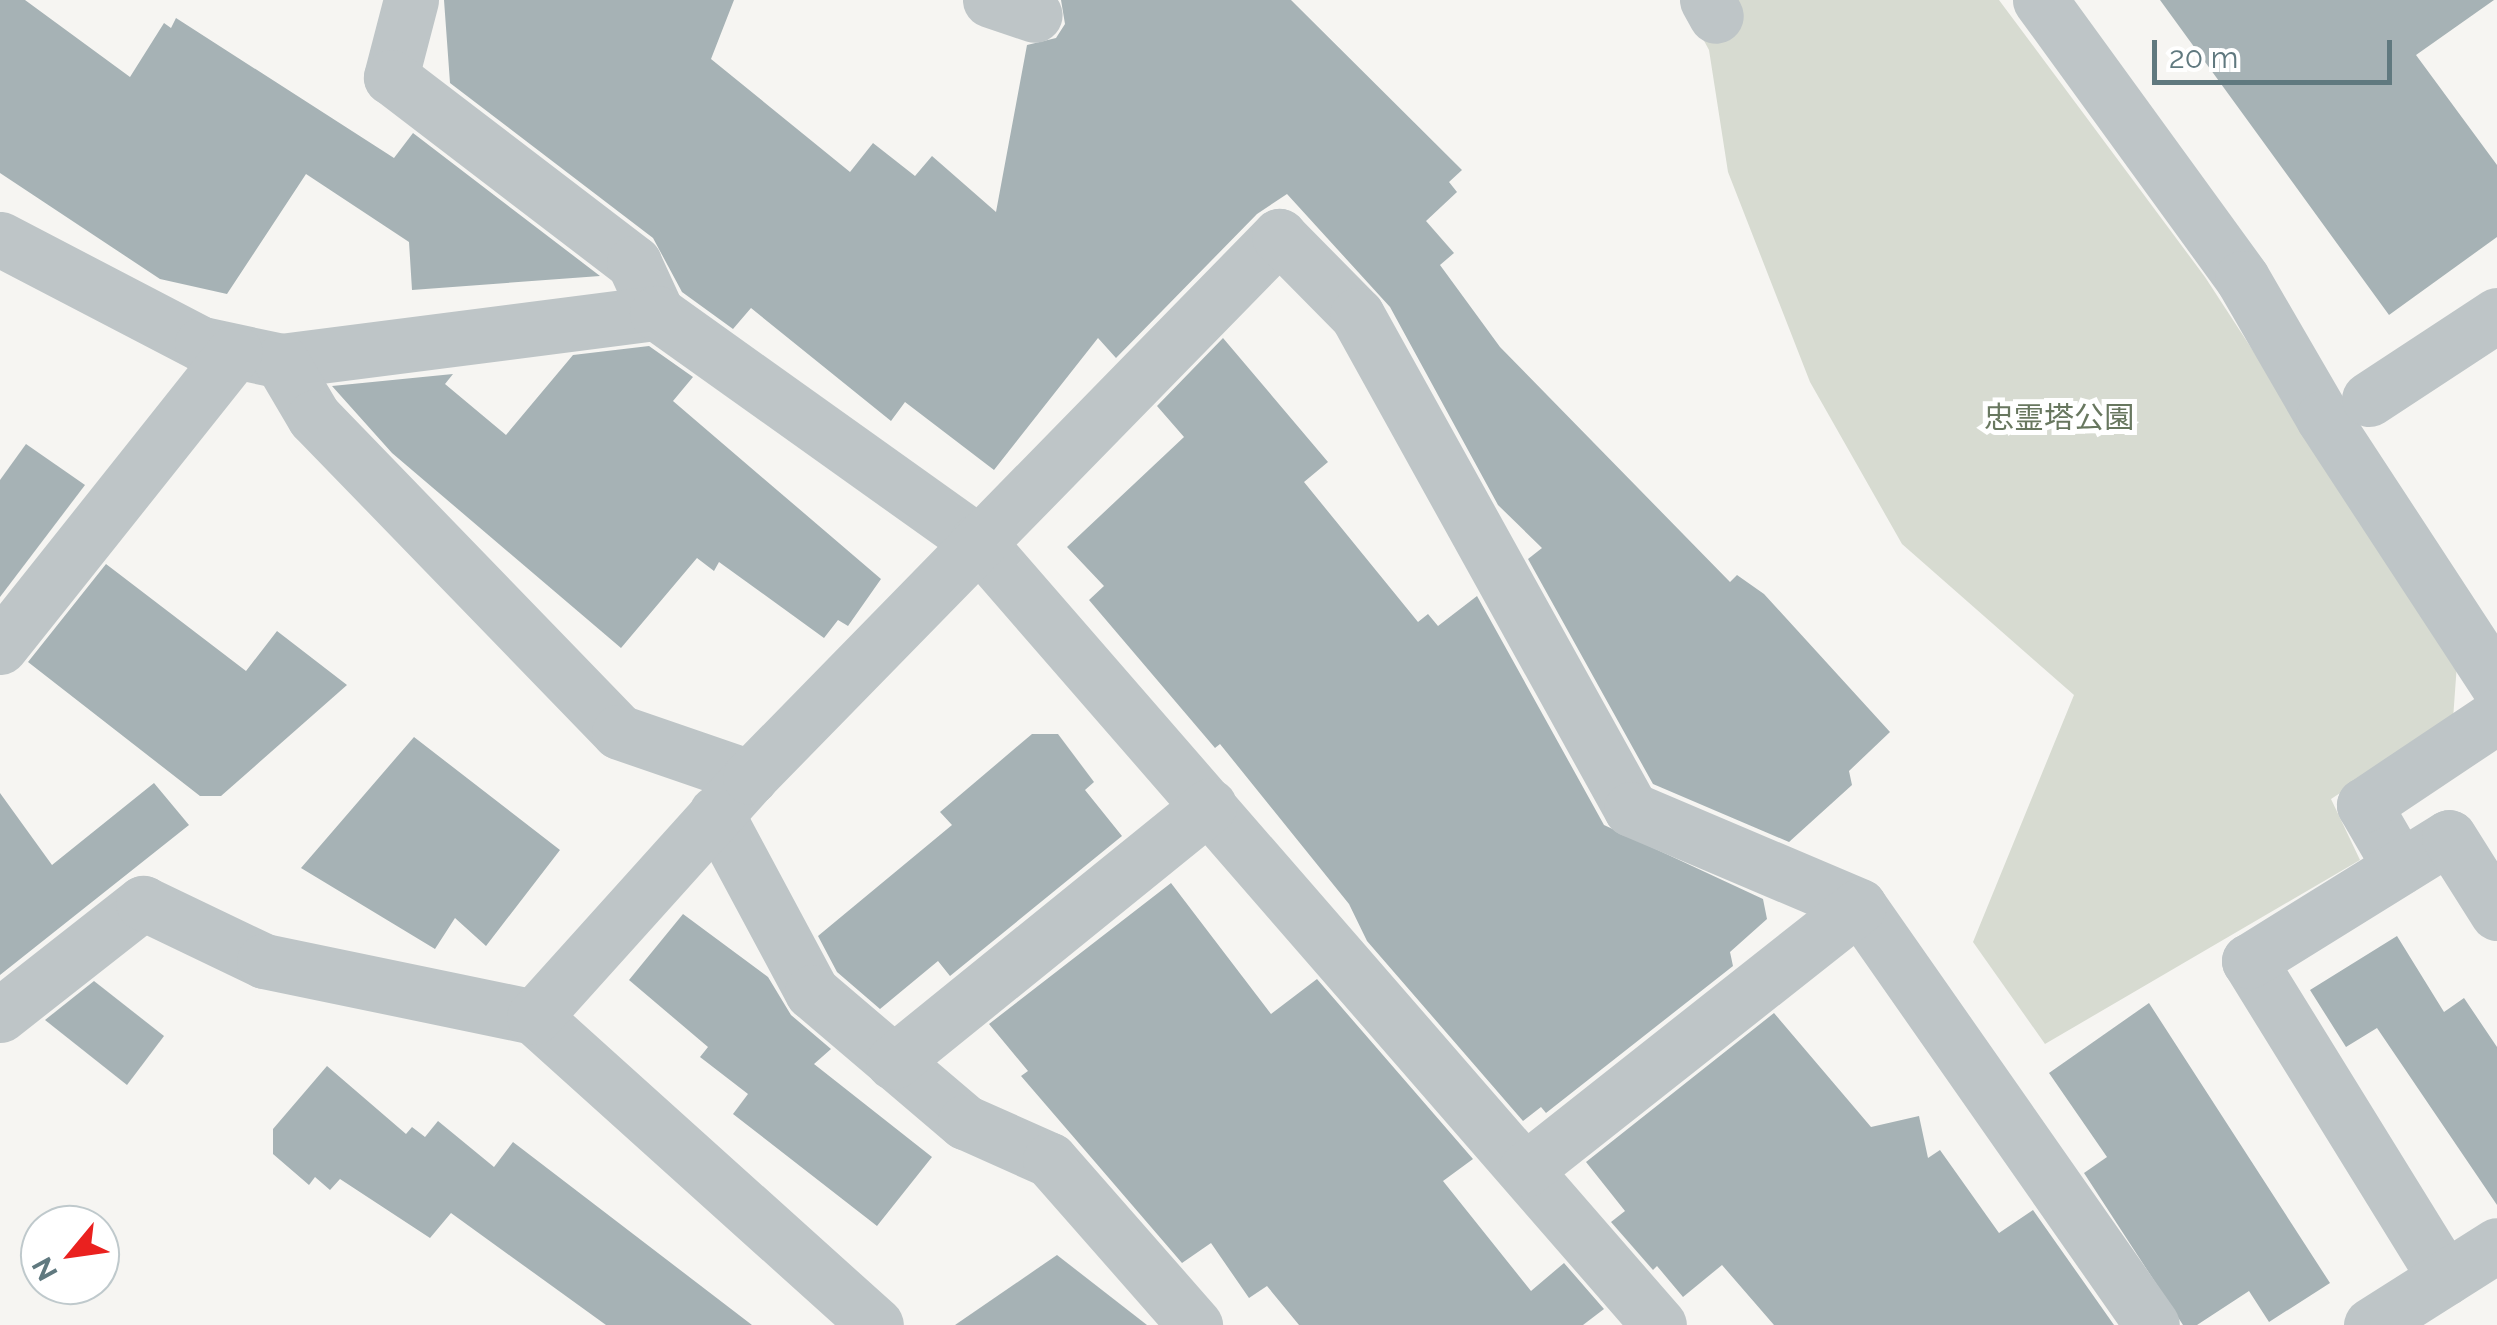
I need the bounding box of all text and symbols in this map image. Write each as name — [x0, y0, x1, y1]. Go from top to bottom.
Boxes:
scale bar — [2157, 20, 2397, 82]
text: 20 m — [2169, 40, 2238, 75]
park label: 忠霊塔公園 — [1984, 400, 2134, 436]
north arrow — [20, 1205, 120, 1305]
text: N — [25, 1251, 65, 1286]

